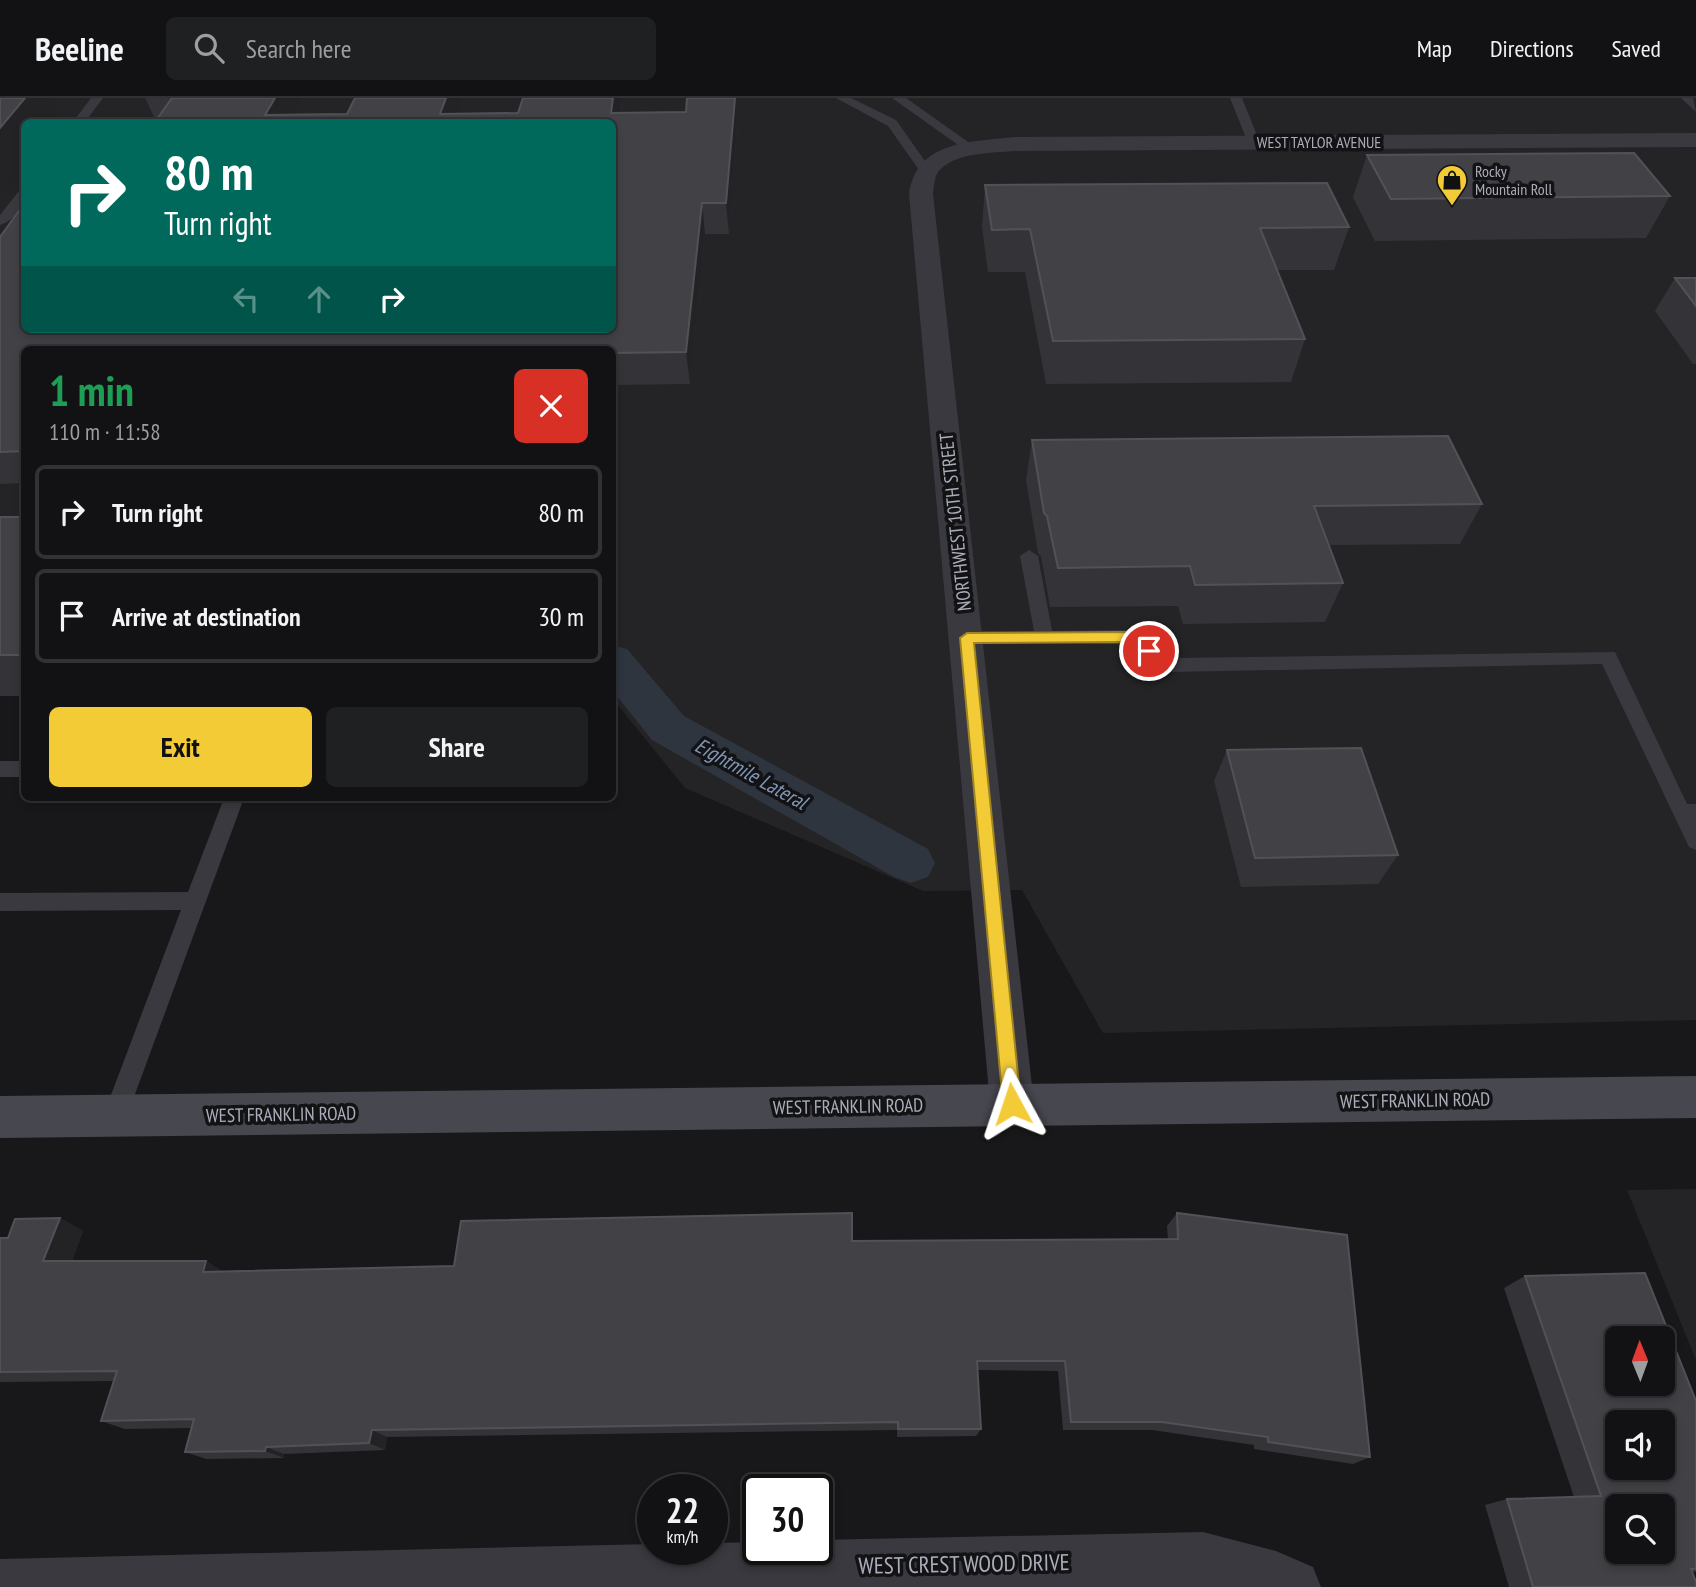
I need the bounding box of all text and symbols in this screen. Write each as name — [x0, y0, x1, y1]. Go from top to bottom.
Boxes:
search box — [166, 17, 656, 80]
text: Beeline — [35, 27, 124, 70]
icon: search — [190, 29, 228, 67]
text: Search here — [246, 32, 351, 65]
text: Map — [1417, 33, 1452, 64]
text: Directions — [1490, 33, 1574, 64]
text: Saved — [1612, 33, 1661, 64]
street label: WEST TAYLOR AVENUE — [1257, 132, 1381, 152]
text: 80 m — [164, 140, 253, 204]
icon: right — [49, 147, 140, 238]
place label: Rocky Mountain Roll — [1475, 161, 1552, 199]
shop icon: Rocky Mountain Roll — [1435, 163, 1469, 207]
text: Turn right — [164, 202, 272, 244]
icon: left — [227, 280, 265, 318]
icon: ahead — [300, 280, 338, 318]
icon: right — [373, 280, 411, 318]
text: 1 min — [49, 363, 134, 418]
button: close — [514, 369, 588, 443]
text: 110 m · 11:58 — [49, 417, 161, 446]
street label: NORTHWEST 10TH STREET — [934, 431, 976, 612]
icon: right — [53, 493, 91, 531]
text: Turn right — [112, 496, 203, 529]
text: 80 m — [538, 496, 584, 529]
icon: arrive — [53, 597, 91, 635]
text: Arrive at destination — [112, 600, 301, 633]
text: 30 m — [538, 600, 584, 633]
pin — [1119, 621, 1179, 681]
icon: arrive — [1130, 632, 1168, 670]
button: Exit — [49, 707, 312, 787]
button: Share — [326, 707, 588, 787]
water label: Eightmile Lateral — [690, 732, 814, 816]
position arrow — [975, 1067, 1049, 1141]
street label: WEST FRANKLIN ROAD — [1340, 1087, 1490, 1113]
street label: WEST FRANKLIN ROAD — [773, 1093, 923, 1119]
street label: WEST FRANKLIN ROAD — [206, 1101, 356, 1127]
north arrow — [1605, 1326, 1675, 1396]
map controls — [1605, 1326, 1675, 1564]
button: sound — [1605, 1410, 1675, 1480]
speed limit sign: 30 — [742, 1474, 833, 1565]
text: 22 — [666, 1487, 699, 1533]
button: search — [1605, 1494, 1675, 1564]
text: km/h — [667, 1525, 698, 1548]
street label: WEST CREST WOOD DRIVE — [858, 1547, 1070, 1580]

